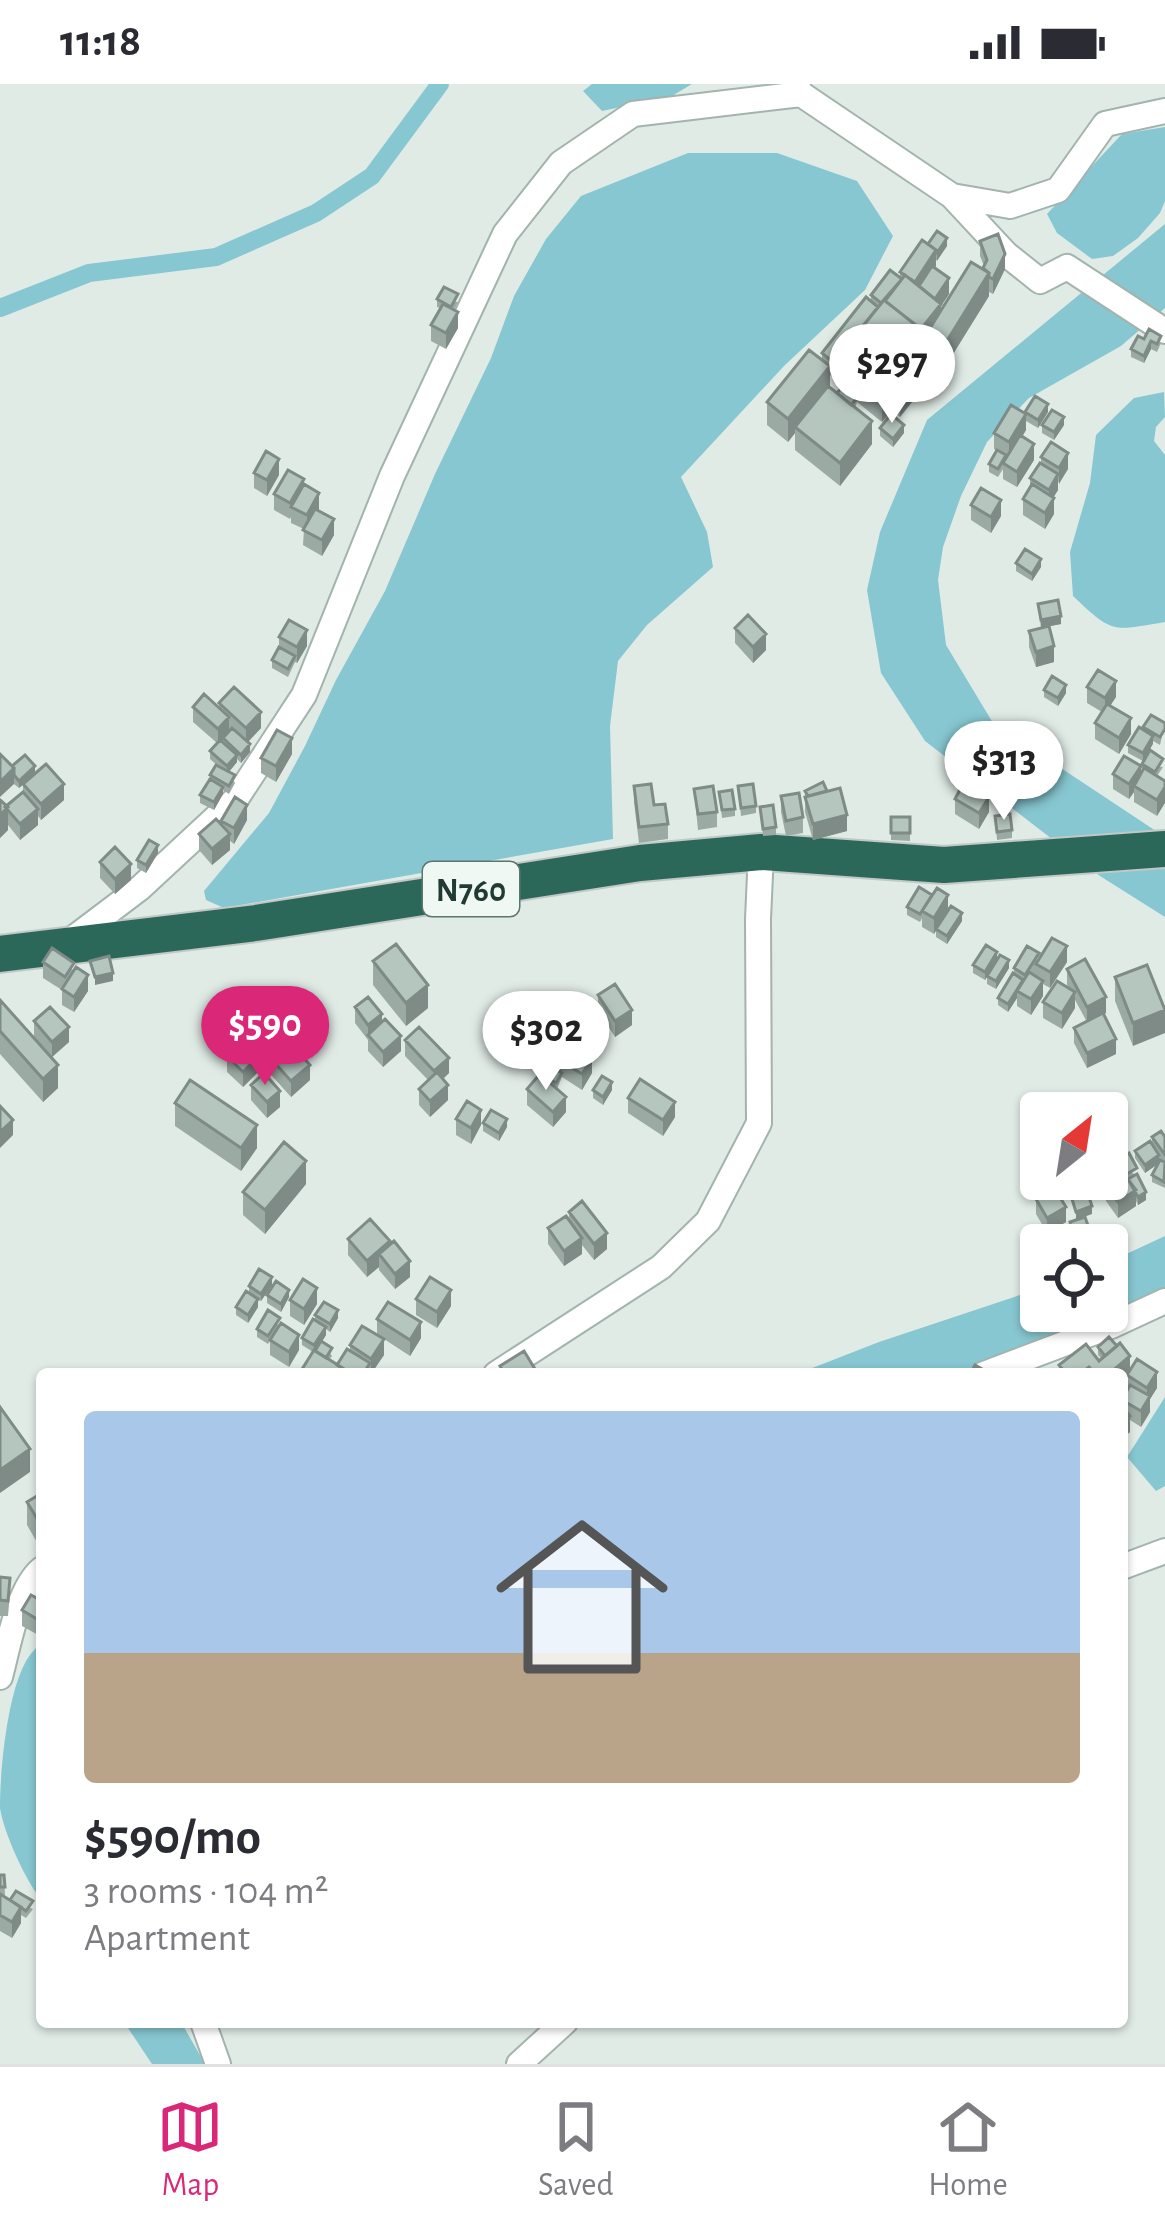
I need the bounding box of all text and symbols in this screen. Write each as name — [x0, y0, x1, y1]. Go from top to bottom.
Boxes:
text: 11:18 — [60, 19, 141, 64]
pin: $297 — [821, 324, 963, 426]
text: $297 — [856, 343, 928, 382]
pin: $313 — [933, 721, 1075, 823]
text: $313 — [971, 740, 1037, 779]
road number: N760 — [423, 862, 519, 916]
pin: $590 — [194, 986, 336, 1088]
pin: $302 — [475, 991, 617, 1093]
text: $590 — [228, 1005, 302, 1044]
text: $302 — [509, 1010, 583, 1049]
north arrow — [1020, 1092, 1128, 1200]
map controls — [1020, 1092, 1128, 1332]
button: locate — [1020, 1224, 1128, 1332]
icon: home — [474, 1489, 690, 1705]
text: $590/mo — [84, 1812, 261, 1863]
text: 3 rooms · 104 m² — [84, 1872, 328, 1911]
text: Apartment — [84, 1919, 250, 1958]
tab: Map — [157, 2094, 223, 2206]
tab: Saved — [538, 2094, 614, 2206]
tab: Home — [928, 2094, 1008, 2206]

